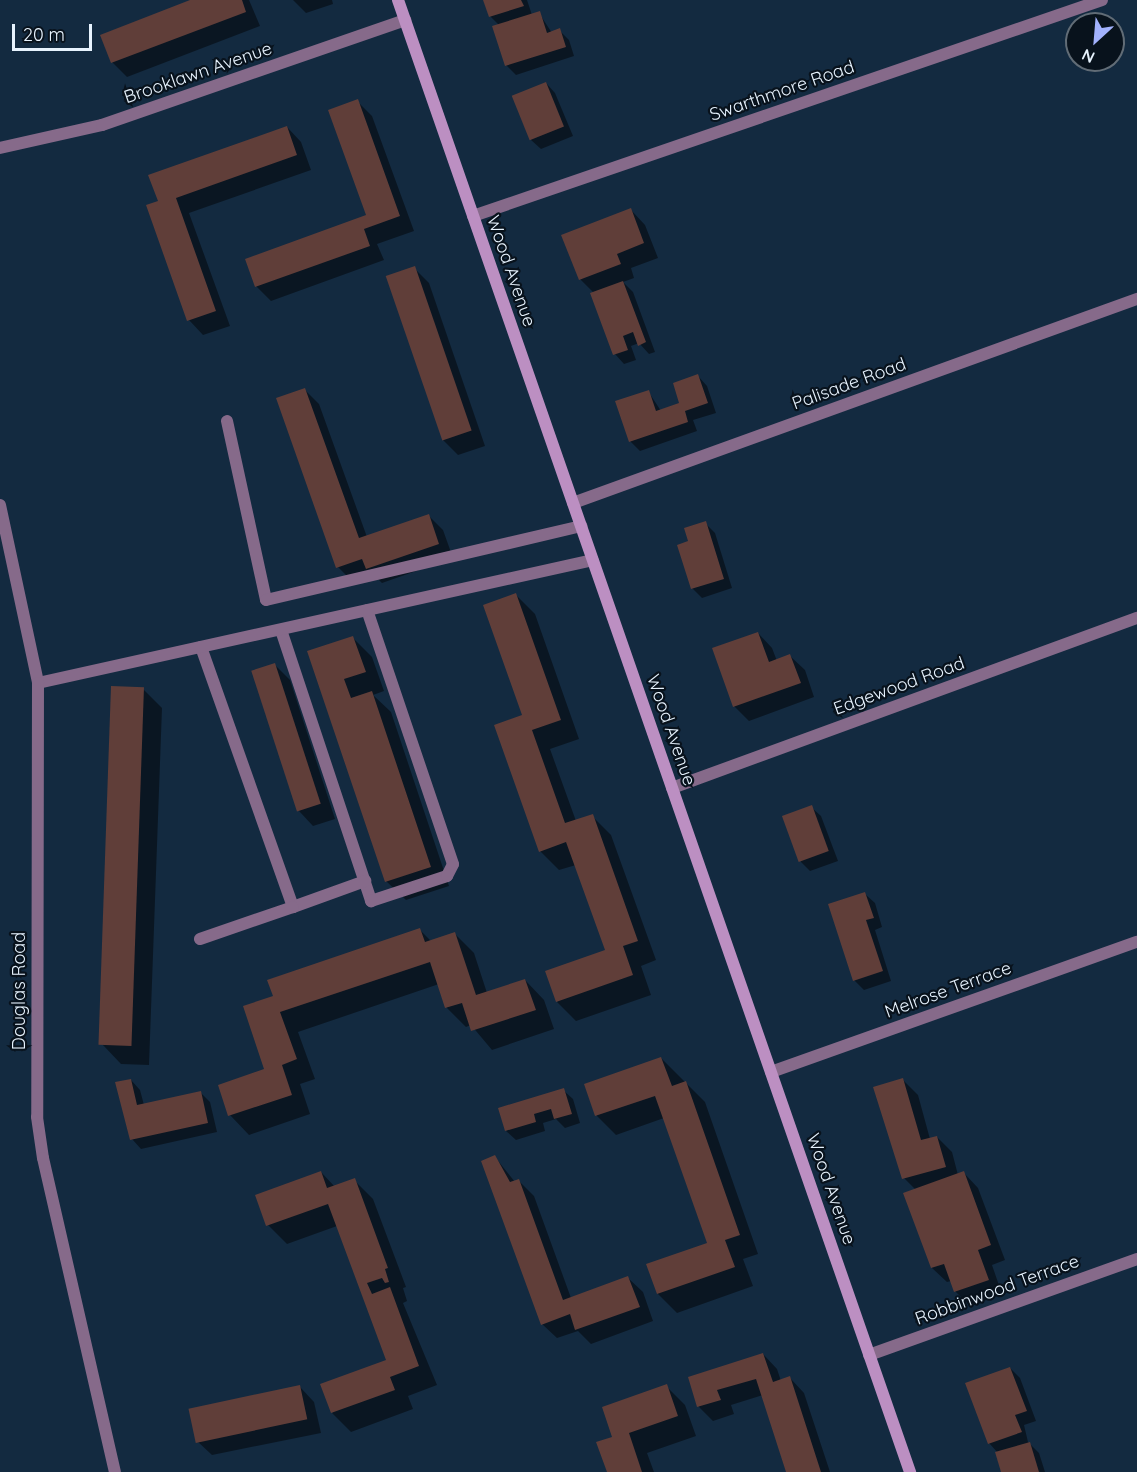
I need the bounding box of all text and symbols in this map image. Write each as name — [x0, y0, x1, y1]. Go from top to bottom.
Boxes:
scale bar — [15, 12, 94, 50]
north arrow — [1065, 12, 1125, 72]
text: 20 m — [23, 23, 65, 46]
street label: Brooklawn Avenue — [121, 38, 275, 108]
text: N — [1078, 45, 1098, 68]
street label: Swarthmore Road — [707, 56, 857, 126]
street label: Wood Avenue — [482, 213, 540, 329]
street label: Palisade Road — [789, 353, 909, 415]
street label: Edgewood Road — [831, 652, 967, 720]
street label: Wood Avenue — [642, 672, 700, 788]
street label: Douglas Road — [8, 932, 30, 1050]
street label: Melrose Terrace — [882, 957, 1014, 1023]
street label: Wood Avenue — [802, 1131, 860, 1247]
street label: Robbinwood Terrace — [912, 1250, 1082, 1330]

